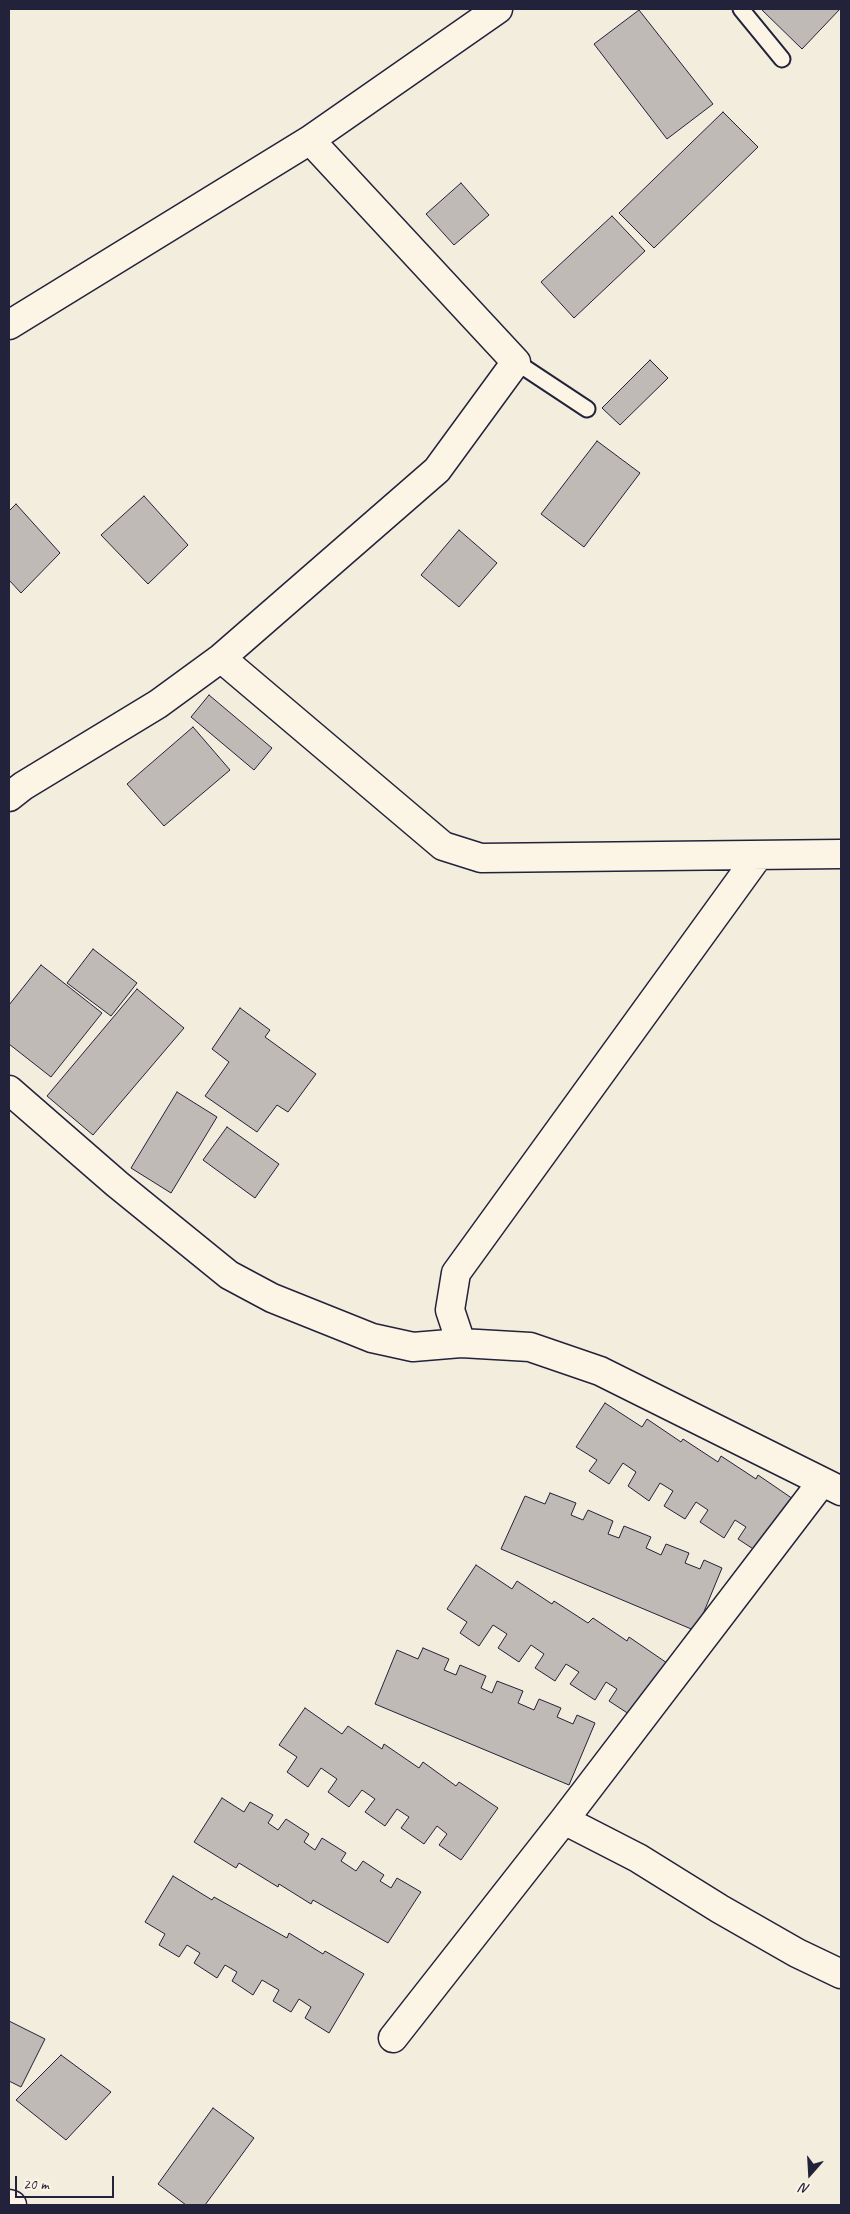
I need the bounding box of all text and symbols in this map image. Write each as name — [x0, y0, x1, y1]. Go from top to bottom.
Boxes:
north arrow — [785, 2149, 835, 2199]
scale bar — [18, 2166, 116, 2198]
text: 20 m — [23, 2175, 49, 2194]
text: N — [798, 2179, 812, 2198]

